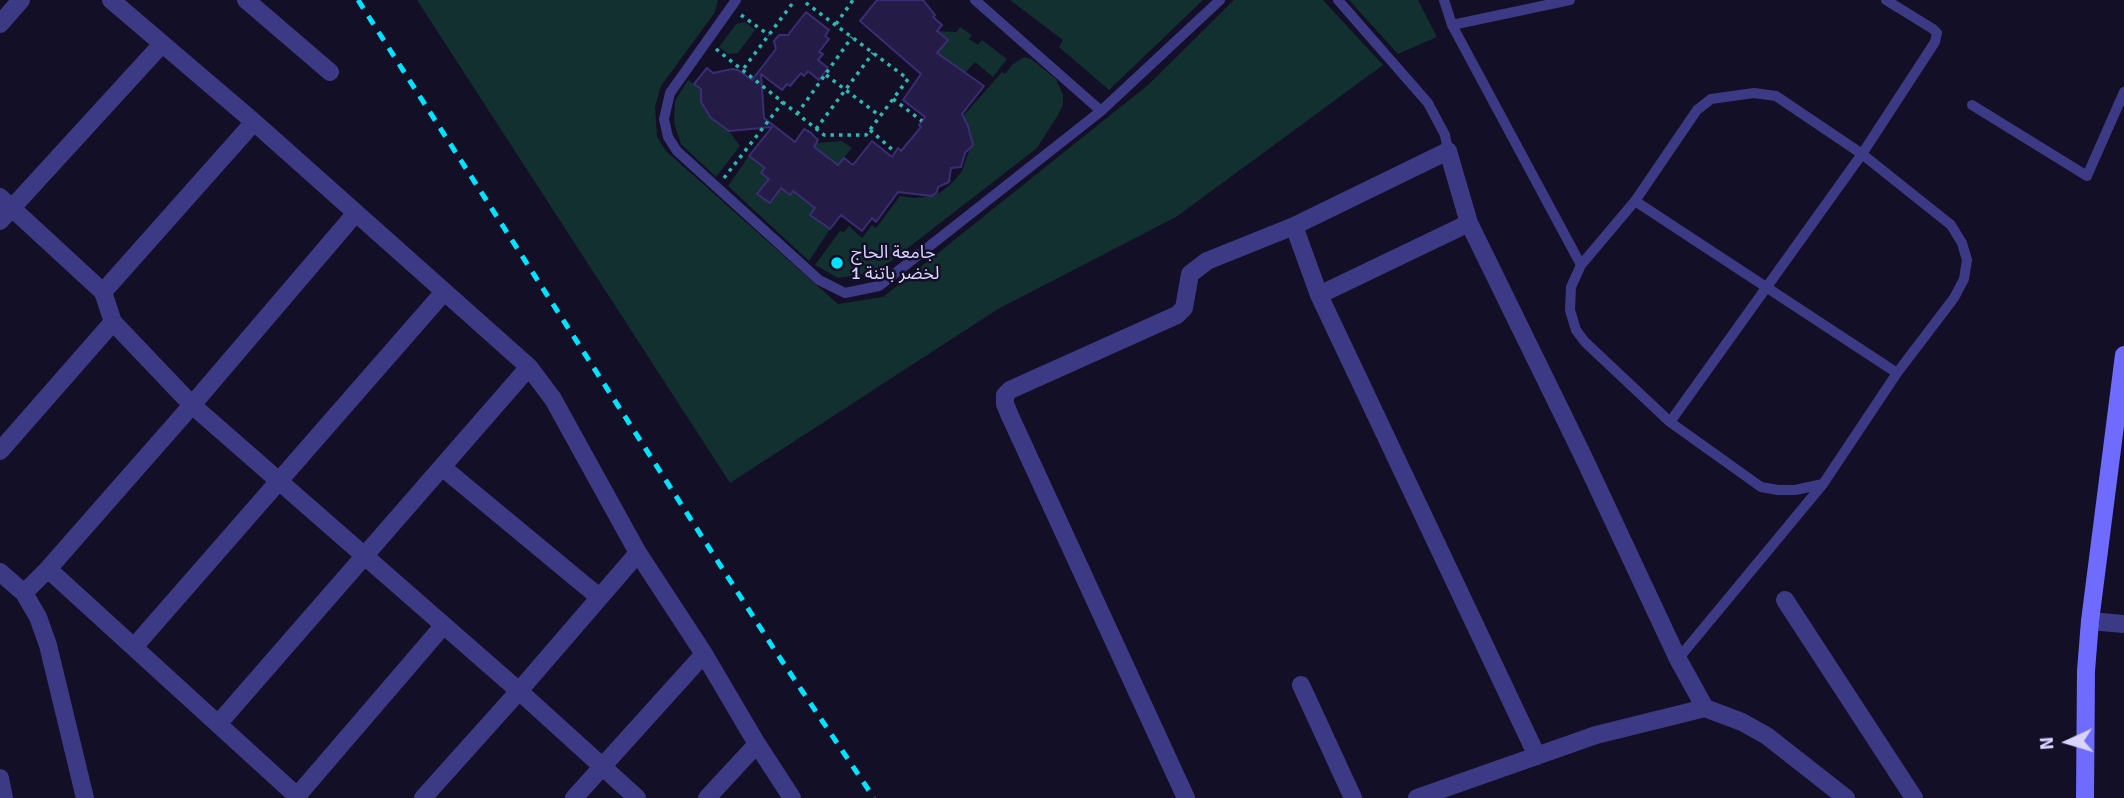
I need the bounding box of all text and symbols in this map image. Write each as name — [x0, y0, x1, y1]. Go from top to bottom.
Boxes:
place label: جامعة الحاج لخضر باتنة 1 — [851, 242, 939, 284]
marker: جامعة الحاج لخضر باتنة 1 — [829, 255, 845, 271]
north arrow — [2033, 707, 2103, 777]
text: N — [2035, 736, 2059, 751]

